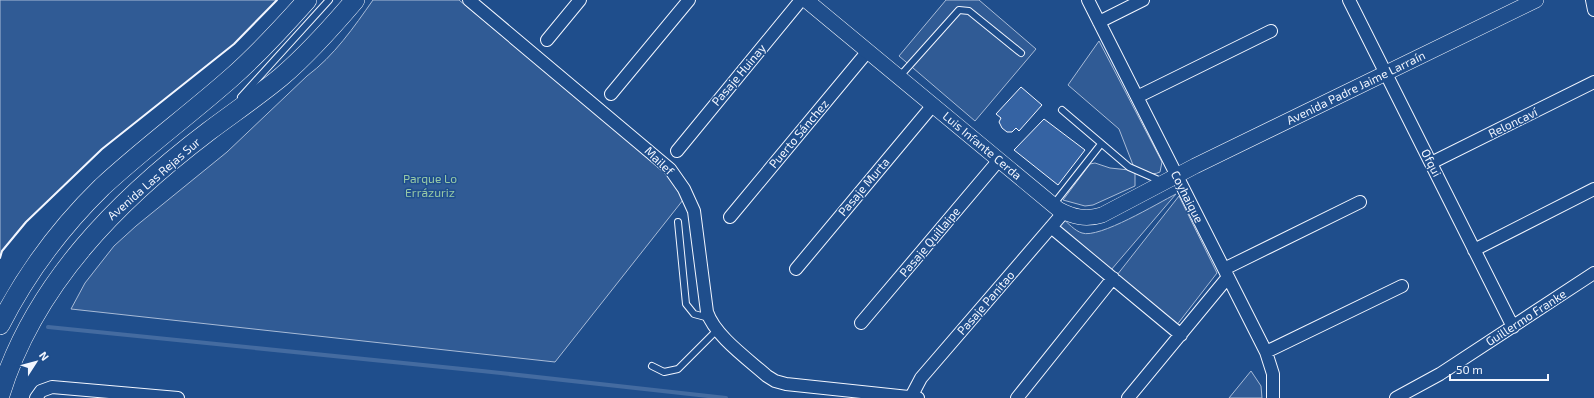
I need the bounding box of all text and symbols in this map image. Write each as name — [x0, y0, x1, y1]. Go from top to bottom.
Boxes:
street label: Pasaje Huinay — [708, 40, 769, 109]
street label: Avenida Padre Jaime Larraín — [1284, 47, 1427, 127]
street label: Puerto Sánchez — [766, 96, 831, 170]
street label: Reloncaví — [1486, 104, 1540, 140]
street label: Luis Infante Cerda — [941, 108, 1025, 182]
street label: Avenida Las Rejas Sur — [104, 134, 203, 223]
street label: Mailef — [642, 143, 677, 178]
street label: Ofqui — [1419, 146, 1445, 179]
street label: Pasaje Murta — [835, 154, 892, 219]
street label: Coyhaique — [1169, 168, 1207, 225]
park label: Parque Lo Errázuriz — [403, 171, 457, 199]
street label: Pasaje Quillaipe — [896, 204, 963, 280]
street label: Pasaje Panitao — [954, 267, 1018, 338]
street label: Guillermo Franke — [1483, 286, 1568, 348]
north arrow — [16, 342, 56, 382]
text: N — [37, 349, 52, 363]
scale bar — [1450, 356, 1548, 382]
text: 50 m — [1456, 362, 1483, 376]

